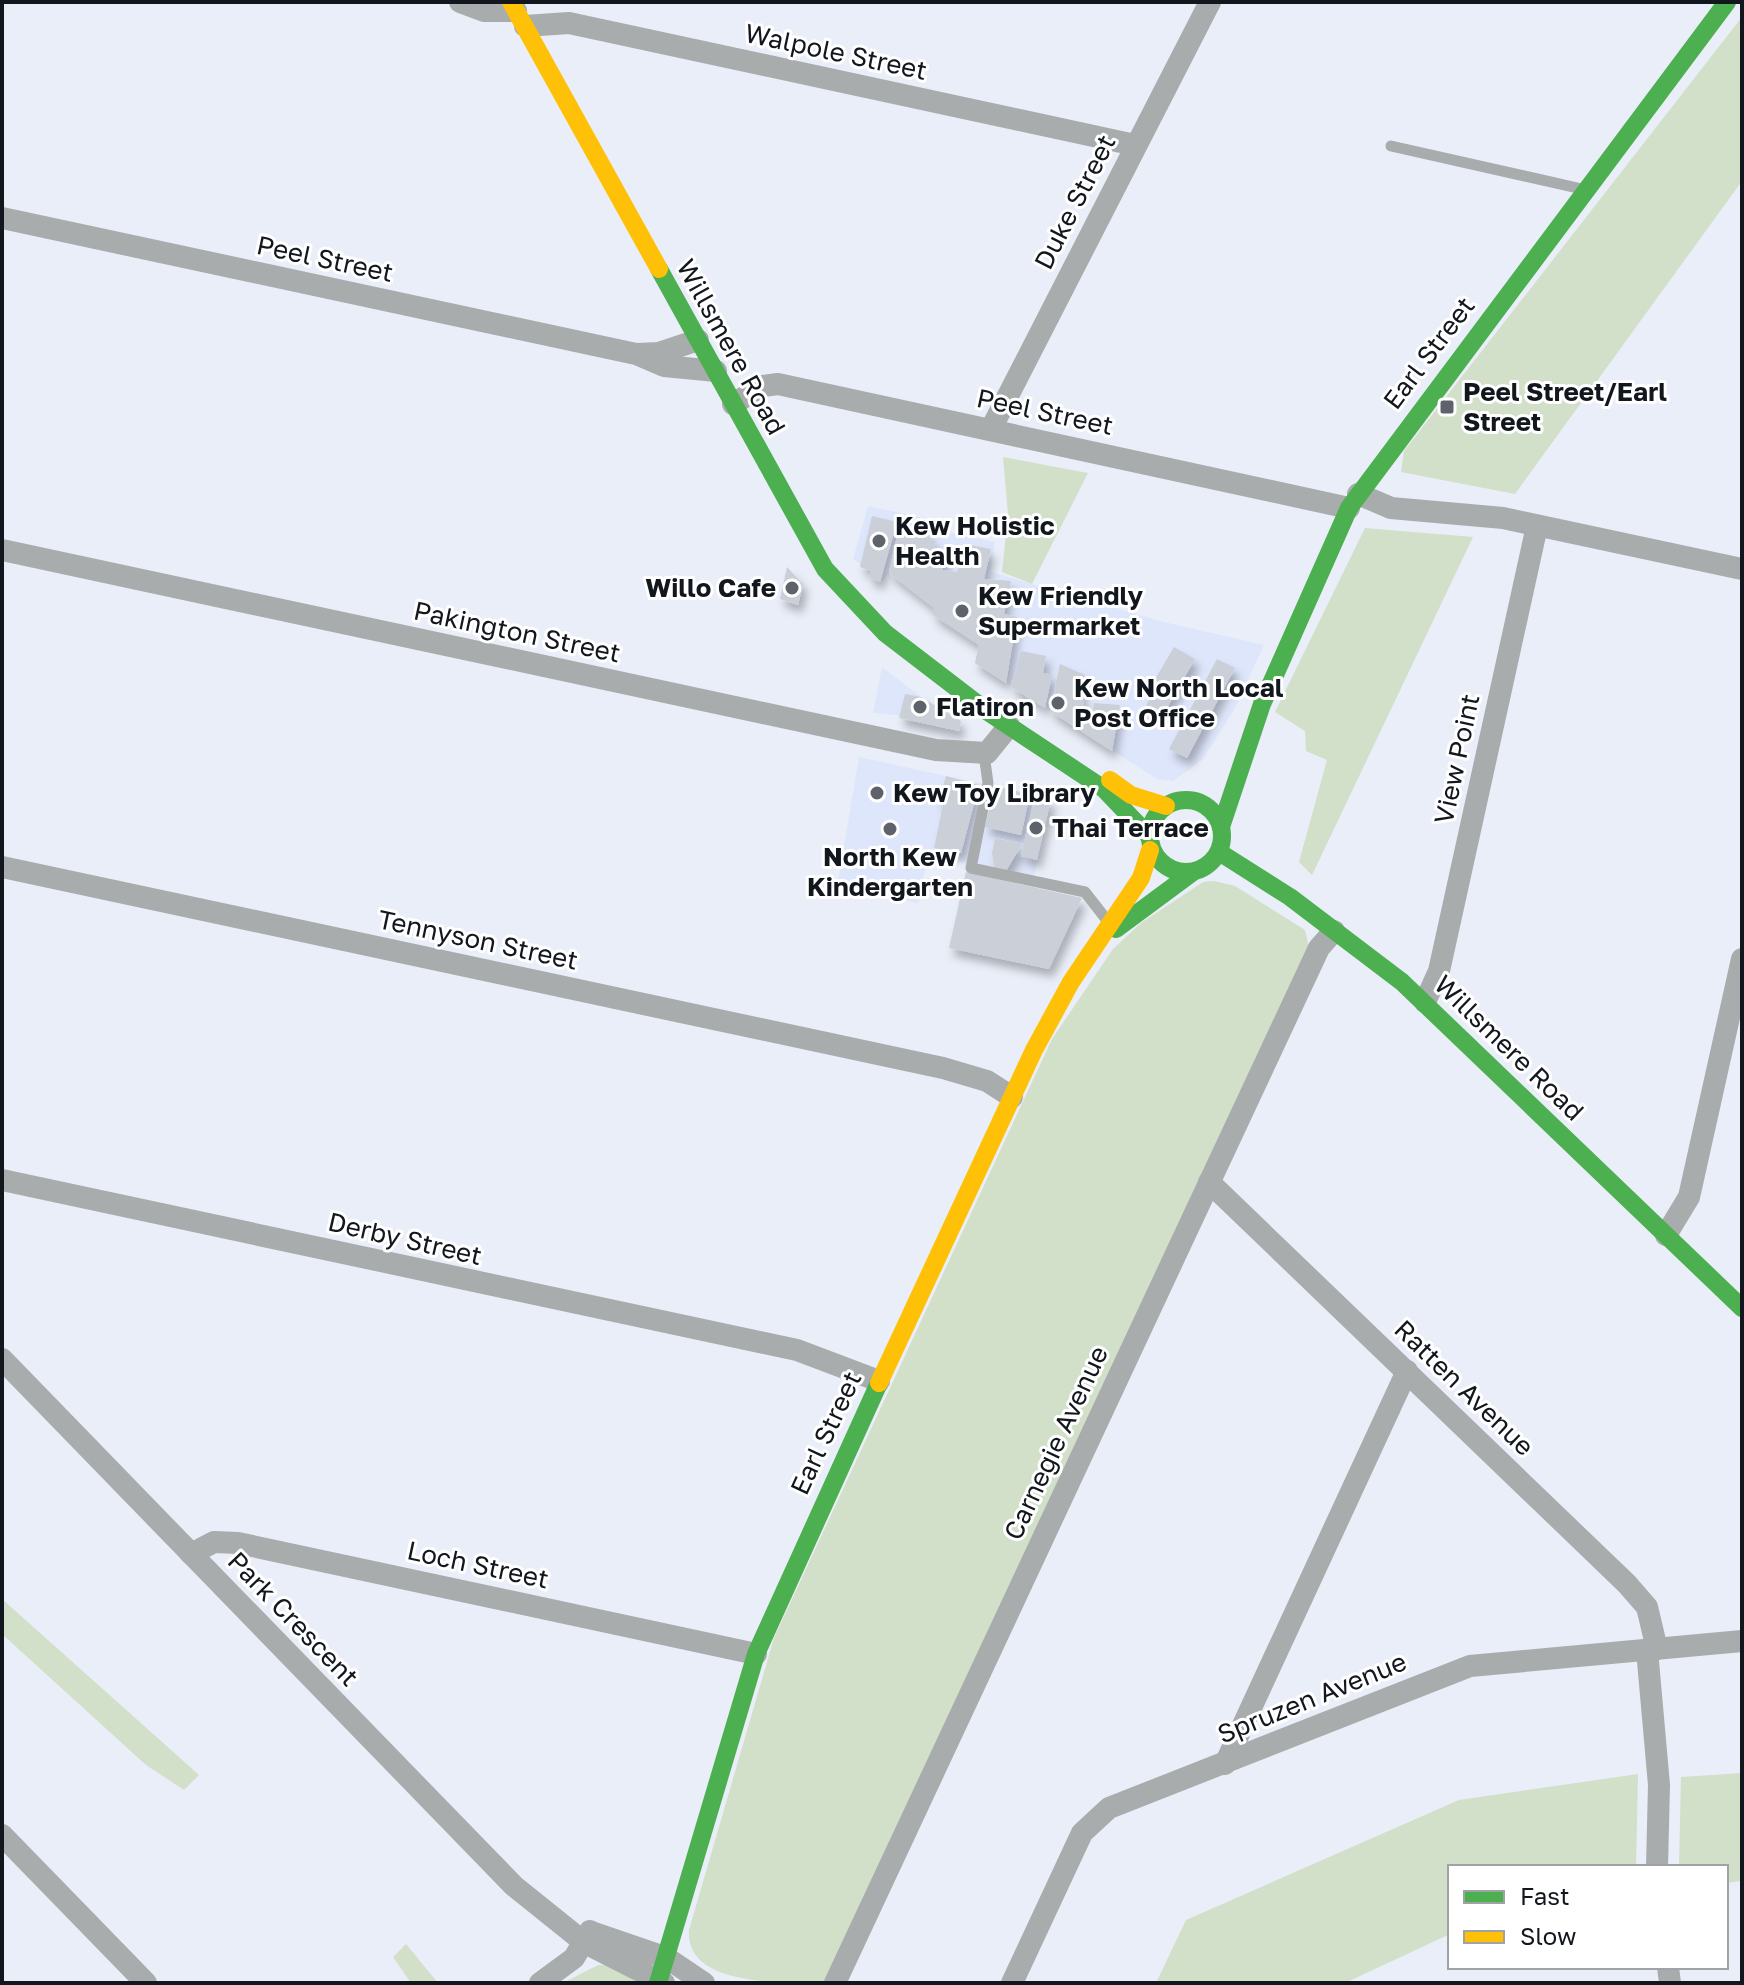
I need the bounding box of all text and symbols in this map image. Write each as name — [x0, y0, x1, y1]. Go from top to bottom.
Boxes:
street label: Walpole Street — [742, 17, 930, 86]
street label: Duke Street — [1027, 129, 1122, 274]
street label: Peel Street — [254, 229, 396, 288]
street label: Willsmere Road — [670, 254, 792, 440]
street label: Earl Street — [1376, 291, 1481, 415]
place label: Peel Street/Earl Street — [1463, 376, 1667, 437]
street label: Peel Street — [974, 382, 1116, 441]
marker: Peel Street/Earl Street — [1438, 398, 1456, 416]
place label: Kew Holistic Health — [895, 510, 1055, 571]
marker: Kew Holistic Health — [870, 532, 888, 550]
place label: Willo Cafe — [645, 572, 776, 603]
marker: Willo Cafe — [783, 579, 801, 597]
place label: Kew Friendly Supermarket — [978, 580, 1144, 641]
street label: Pakington Street — [411, 594, 623, 669]
marker: Kew Friendly Supermarket — [953, 602, 971, 620]
place label: Kew North Local Post Office — [1074, 672, 1284, 733]
place label: Flatiron — [936, 691, 1034, 722]
street label: View Point — [1428, 691, 1485, 827]
marker: Kew North Local Post Office — [1049, 694, 1067, 712]
marker: Flatiron — [911, 698, 929, 716]
place label: Kew Toy Library — [893, 777, 1096, 808]
marker: Kew Toy Library — [868, 784, 886, 802]
place label: Thai Terrace — [1052, 812, 1209, 843]
marker: Thai Terrace — [1027, 819, 1045, 837]
marker: North Kew Kindergarten — [881, 820, 899, 838]
place label: North Kew Kindergarten — [807, 841, 973, 902]
street label: Tennyson Street — [375, 903, 581, 976]
street label: Willsmere Road — [1428, 969, 1590, 1127]
street label: Derby Street — [325, 1206, 485, 1271]
street label: Ratten Avenue — [1388, 1313, 1540, 1462]
street label: Carnegie Avenue — [997, 1341, 1114, 1544]
street label: Earl Street — [784, 1366, 868, 1499]
street label: Loch Street — [405, 1534, 552, 1595]
street label: Park Crescent — [222, 1545, 365, 1692]
street label: Spruzen Avenue — [1213, 1645, 1411, 1750]
legend — [1448, 1865, 1728, 1969]
text: Fast — [1520, 1881, 1570, 1910]
text: Slow — [1520, 1921, 1576, 1950]

